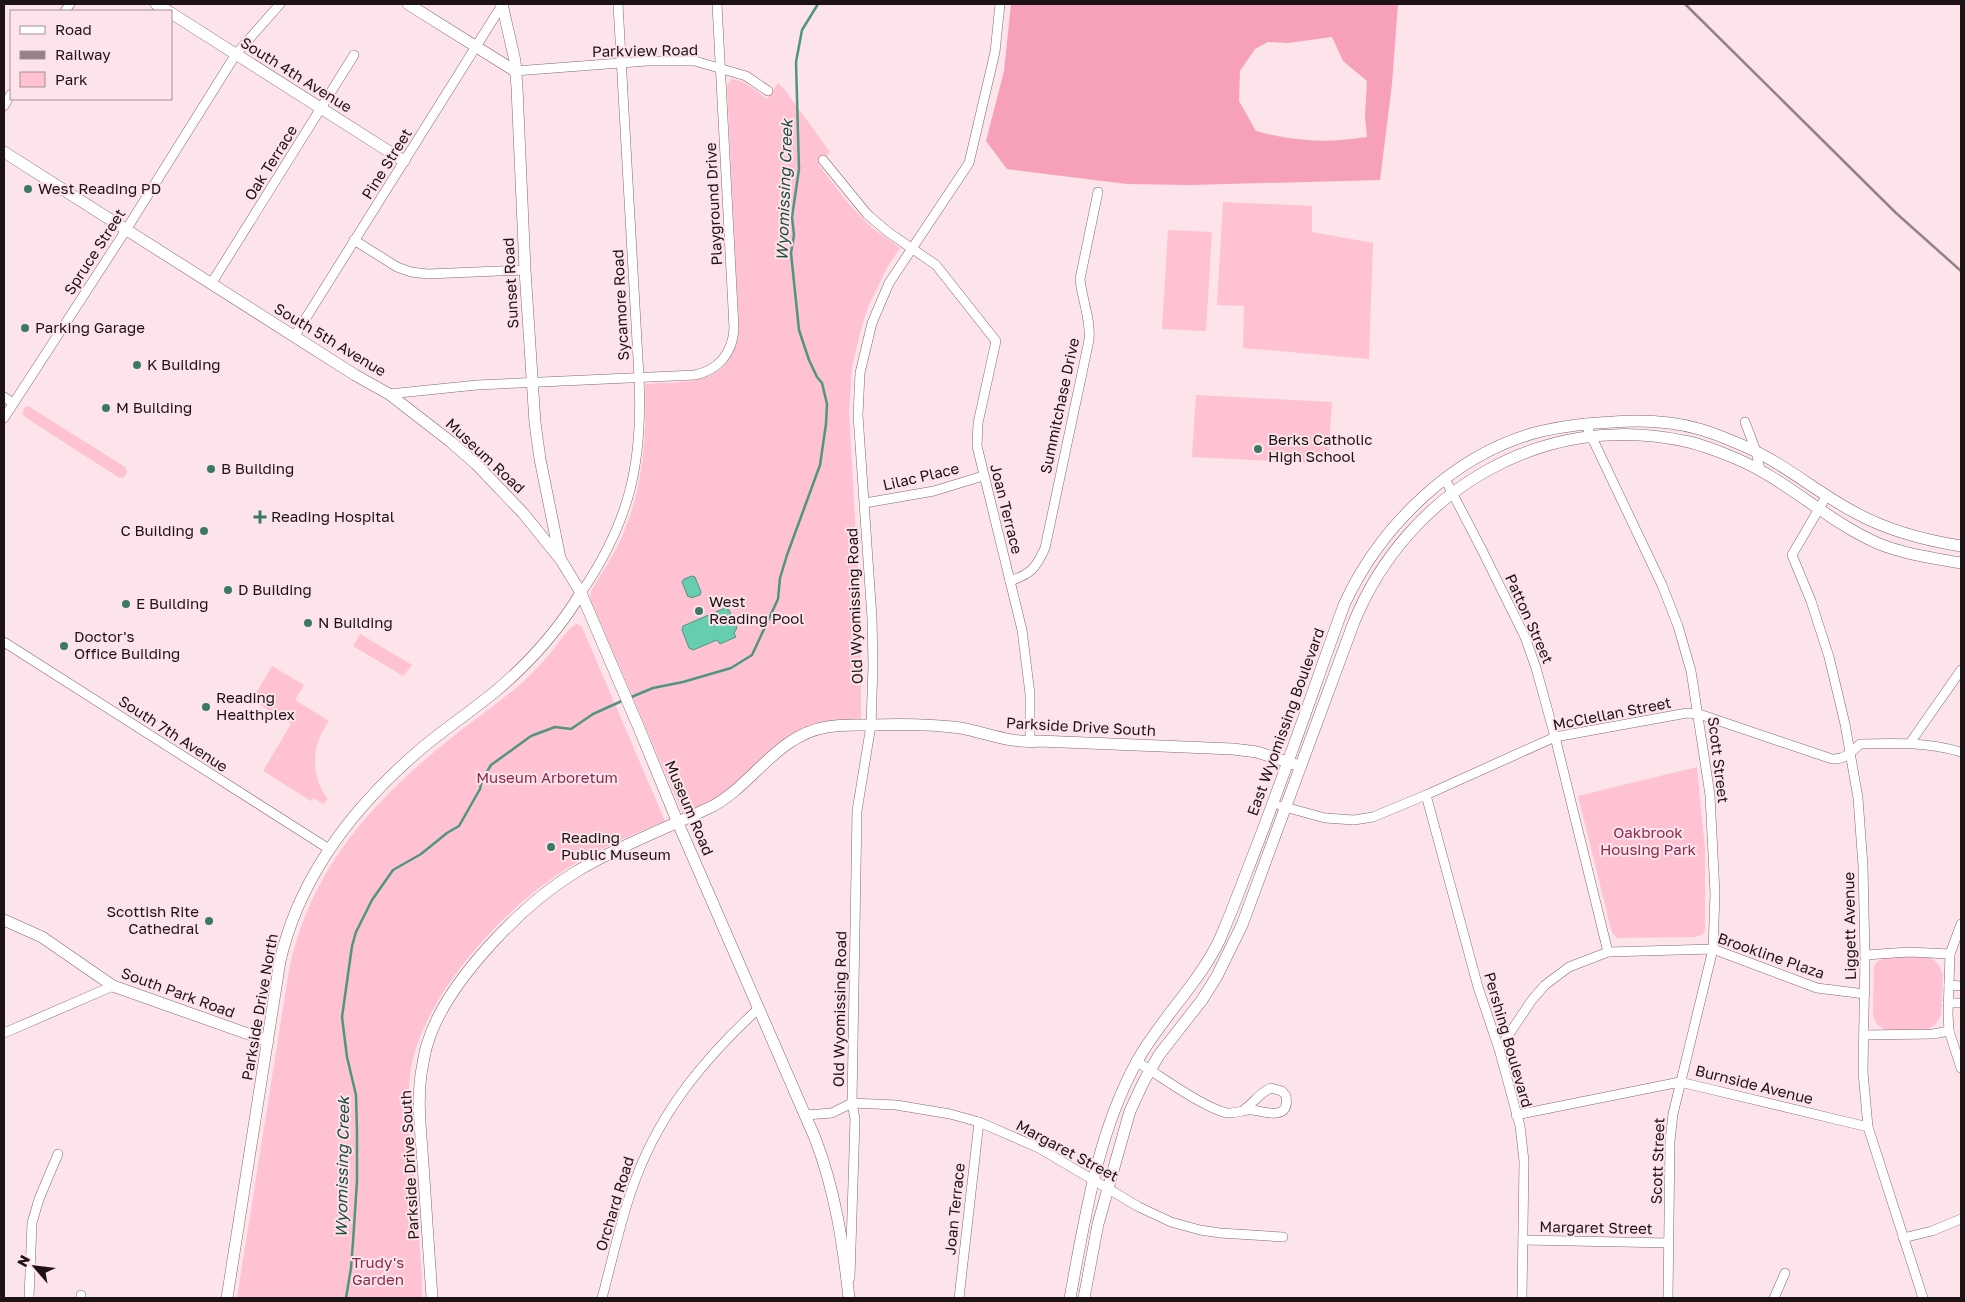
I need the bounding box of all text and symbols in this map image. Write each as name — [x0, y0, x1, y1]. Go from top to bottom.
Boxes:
legend — [10, 10, 172, 100]
text: Road — [55, 20, 92, 38]
street label: South 4th Avenue — [238, 33, 356, 116]
street label: Parkview Road — [592, 40, 698, 60]
text: Railway — [55, 45, 111, 63]
text: Park — [55, 70, 88, 88]
water label: Wyomissing Creek — [772, 117, 797, 261]
street label: Oak Terrace — [240, 121, 301, 203]
street label: Pine Street — [357, 125, 415, 202]
street label: Playground Drive — [701, 142, 725, 266]
place label: West Reading PD — [38, 179, 161, 197]
marker: West Reading PD — [22, 183, 34, 195]
street label: Spruce Street — [60, 205, 129, 298]
street label: Sunset Road — [499, 237, 521, 329]
street label: Sycamore Road — [608, 249, 632, 361]
street label: South 5th Avenue — [271, 299, 390, 380]
place label: Parking Garage — [35, 318, 145, 336]
marker: Parking Garage — [19, 322, 31, 334]
street label: Summitchase Drive — [1036, 336, 1082, 475]
place label: K Building — [147, 355, 221, 373]
marker: K Building — [131, 359, 143, 371]
place label: M Building — [116, 398, 192, 416]
marker: M Building — [100, 402, 112, 414]
street label: Museum Road — [442, 414, 529, 496]
place label: Berks Catholic High School — [1268, 430, 1373, 465]
marker: Berks Catholic High School — [1252, 443, 1264, 455]
street label: Lilac Place — [881, 458, 961, 494]
place label: B Building — [221, 459, 294, 477]
street label: Joan Terrace — [987, 462, 1027, 556]
marker: B Building — [205, 463, 217, 475]
place label: Reading Hospital — [271, 507, 395, 525]
marker: Reading Hospital — [253, 510, 267, 524]
place label: C Building — [121, 521, 194, 539]
marker: C Building — [198, 525, 210, 537]
street label: Old Wyomissing Road — [842, 528, 866, 685]
street label: Patton Street — [1502, 571, 1558, 666]
place label: D Building — [238, 580, 312, 598]
marker: D Building — [222, 584, 234, 596]
place label: West Reading Pool — [709, 592, 804, 627]
place label: E Building — [136, 594, 208, 612]
marker: E Building — [120, 598, 132, 610]
marker: West Reading Pool — [693, 605, 705, 617]
place label: N Building — [318, 613, 393, 631]
marker: N Building — [302, 617, 314, 629]
street label: East Wyomissing Boulevard — [1243, 625, 1327, 818]
place label: Doctor's Office Building — [74, 627, 180, 662]
marker: Doctor's Office Building — [58, 640, 70, 652]
place label: Reading Healthplex — [216, 688, 295, 723]
street label: South 7th Avenue — [116, 691, 232, 775]
street label: McClellan Street — [1551, 693, 1672, 733]
marker: Reading Healthplex — [200, 701, 212, 713]
street label: Parkside Drive South — [1006, 713, 1156, 739]
street label: Scott Street — [1705, 716, 1733, 804]
street label: Museum Road — [662, 757, 718, 858]
park label: Museum Arboretum — [476, 768, 618, 786]
park label: Oakbrook Housing Park — [1600, 823, 1697, 858]
place label: Reading Public Museum — [561, 828, 671, 863]
marker: Reading Public Museum — [545, 841, 557, 853]
street label: Liggett Avenue — [1839, 871, 1859, 980]
place label: Scottish Rite Cathedral — [107, 902, 199, 937]
marker: Scottish Rite Cathedral — [203, 915, 215, 927]
street label: Brookline Plaza — [1715, 928, 1827, 982]
street label: Old Wyomissing Road — [829, 931, 849, 1087]
street label: Parkside Drive North — [237, 932, 281, 1082]
street label: South Park Road — [119, 963, 238, 1021]
street label: Pershing Boulevard — [1481, 970, 1537, 1110]
street label: Burnside Avenue — [1693, 1061, 1815, 1107]
street label: Parkside Drive South — [396, 1090, 422, 1240]
water label: Wyomissing Creek — [331, 1094, 353, 1238]
street label: Margaret Street — [1013, 1116, 1122, 1185]
street label: Scott Street — [1646, 1117, 1668, 1205]
street label: Orchard Road — [591, 1154, 637, 1253]
street label: Joan Terrace — [940, 1162, 968, 1256]
street label: Margaret Street — [1539, 1217, 1653, 1237]
north arrow — [10, 1242, 60, 1292]
text: N — [13, 1252, 33, 1269]
park label: Trudy's Garden — [352, 1253, 404, 1288]

